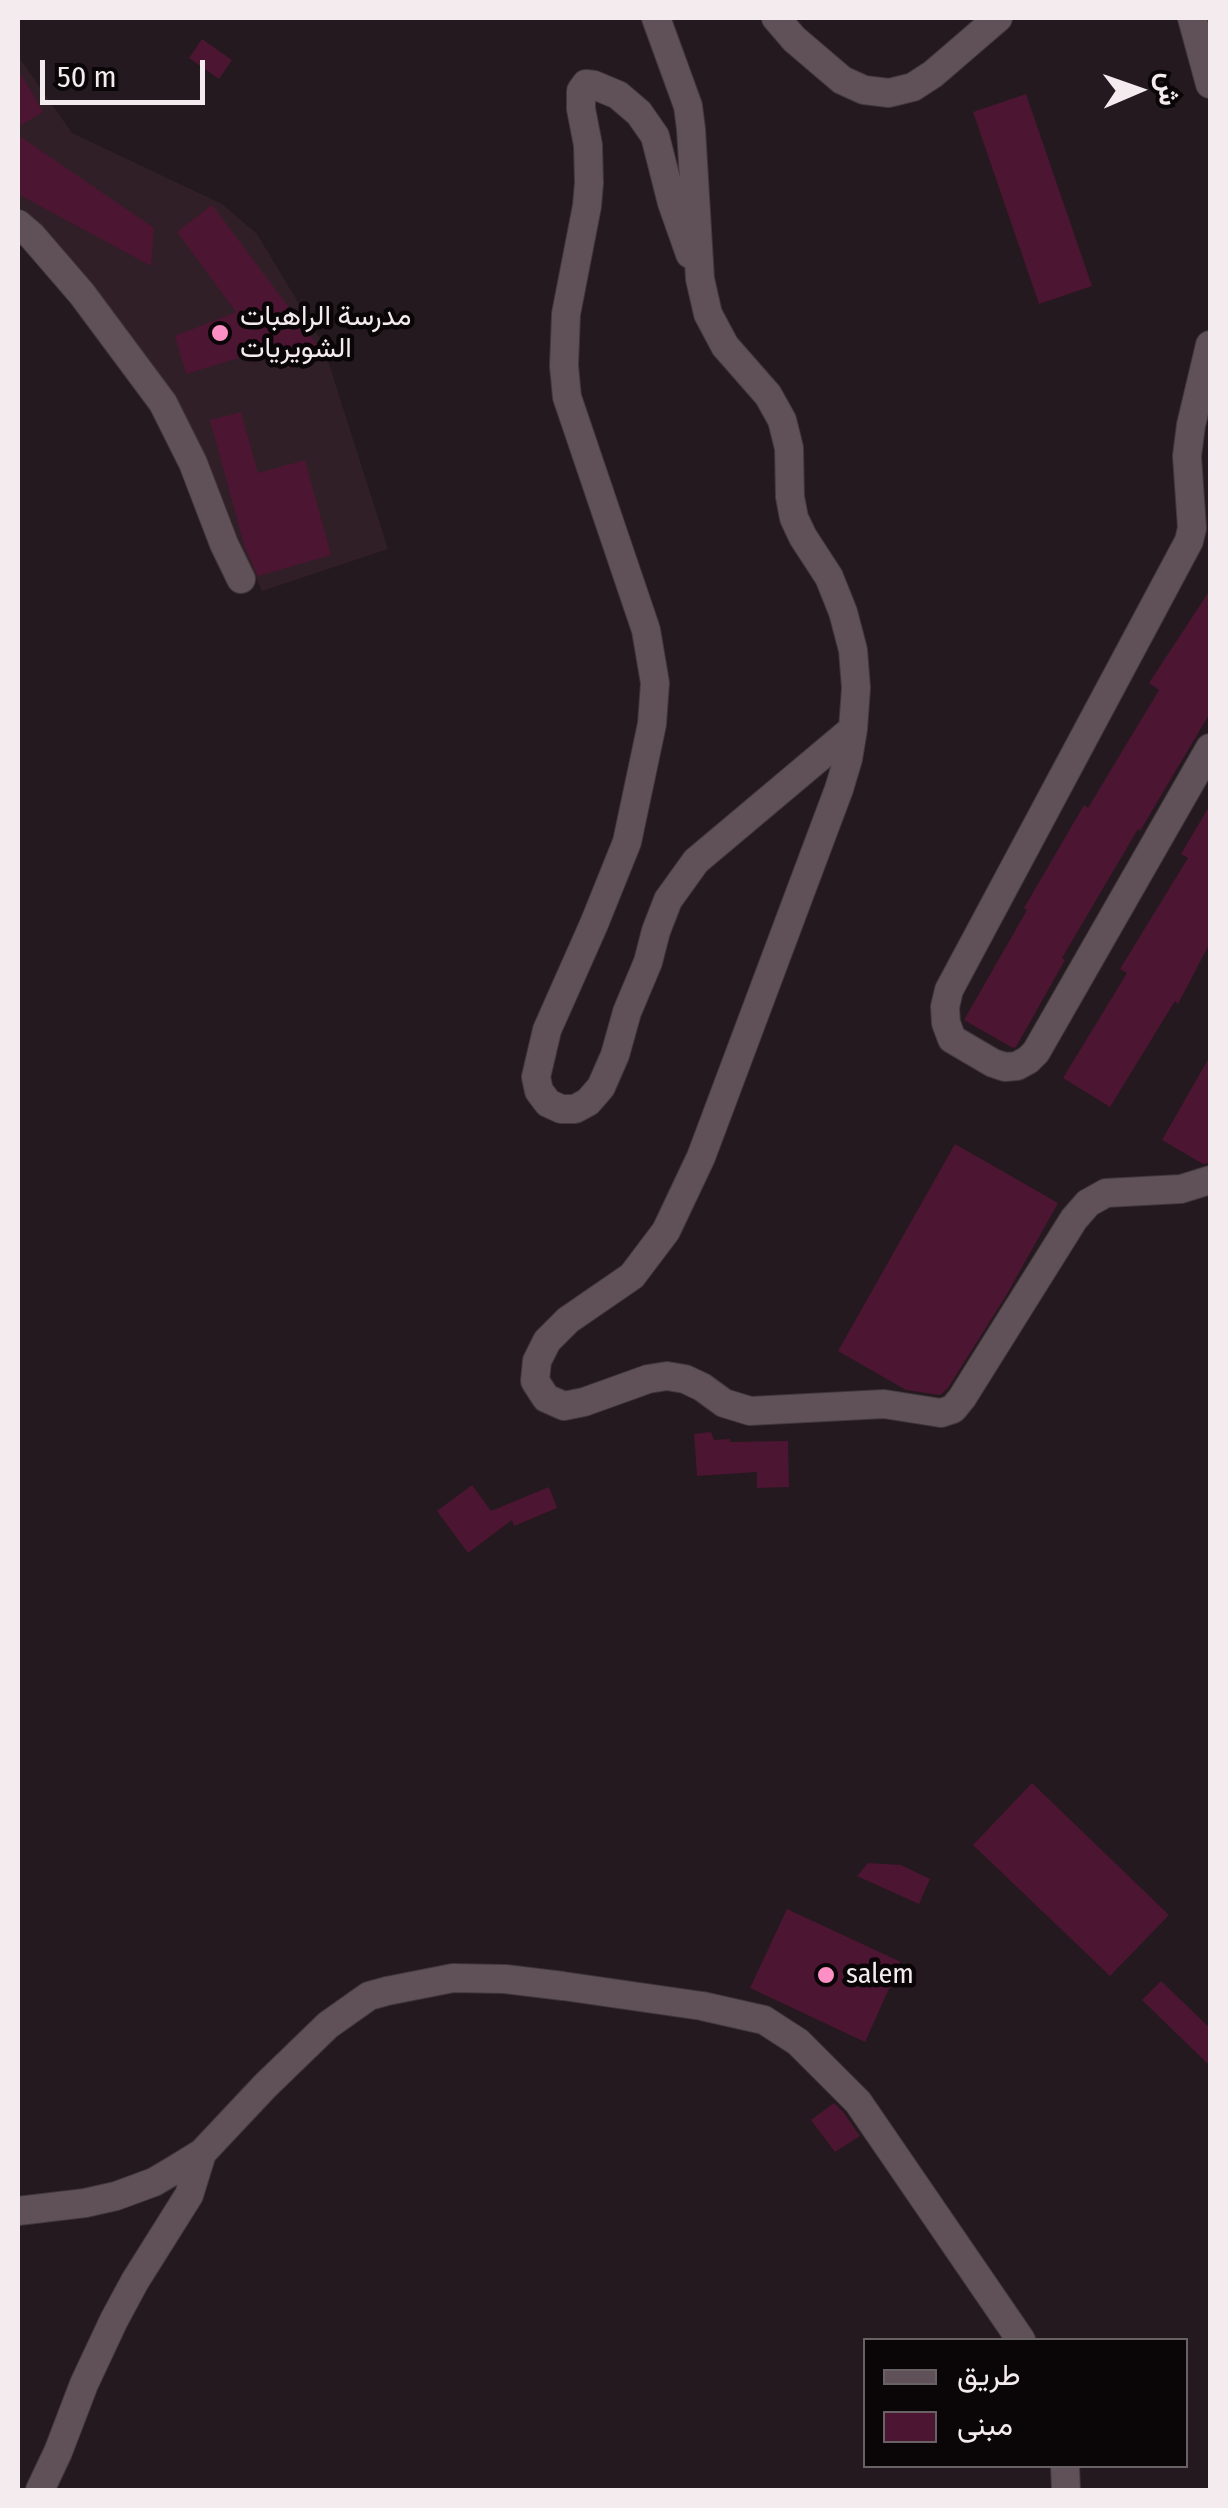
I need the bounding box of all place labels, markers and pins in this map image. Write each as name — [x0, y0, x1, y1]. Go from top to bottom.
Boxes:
place label: مدرسة الراهبات الشويريات — [240, 300, 411, 366]
marker: مدرسة الراهبات الشويريات — [209, 322, 231, 344]
place label: salem — [846, 1958, 914, 1992]
marker: salem — [815, 1964, 837, 1986]

